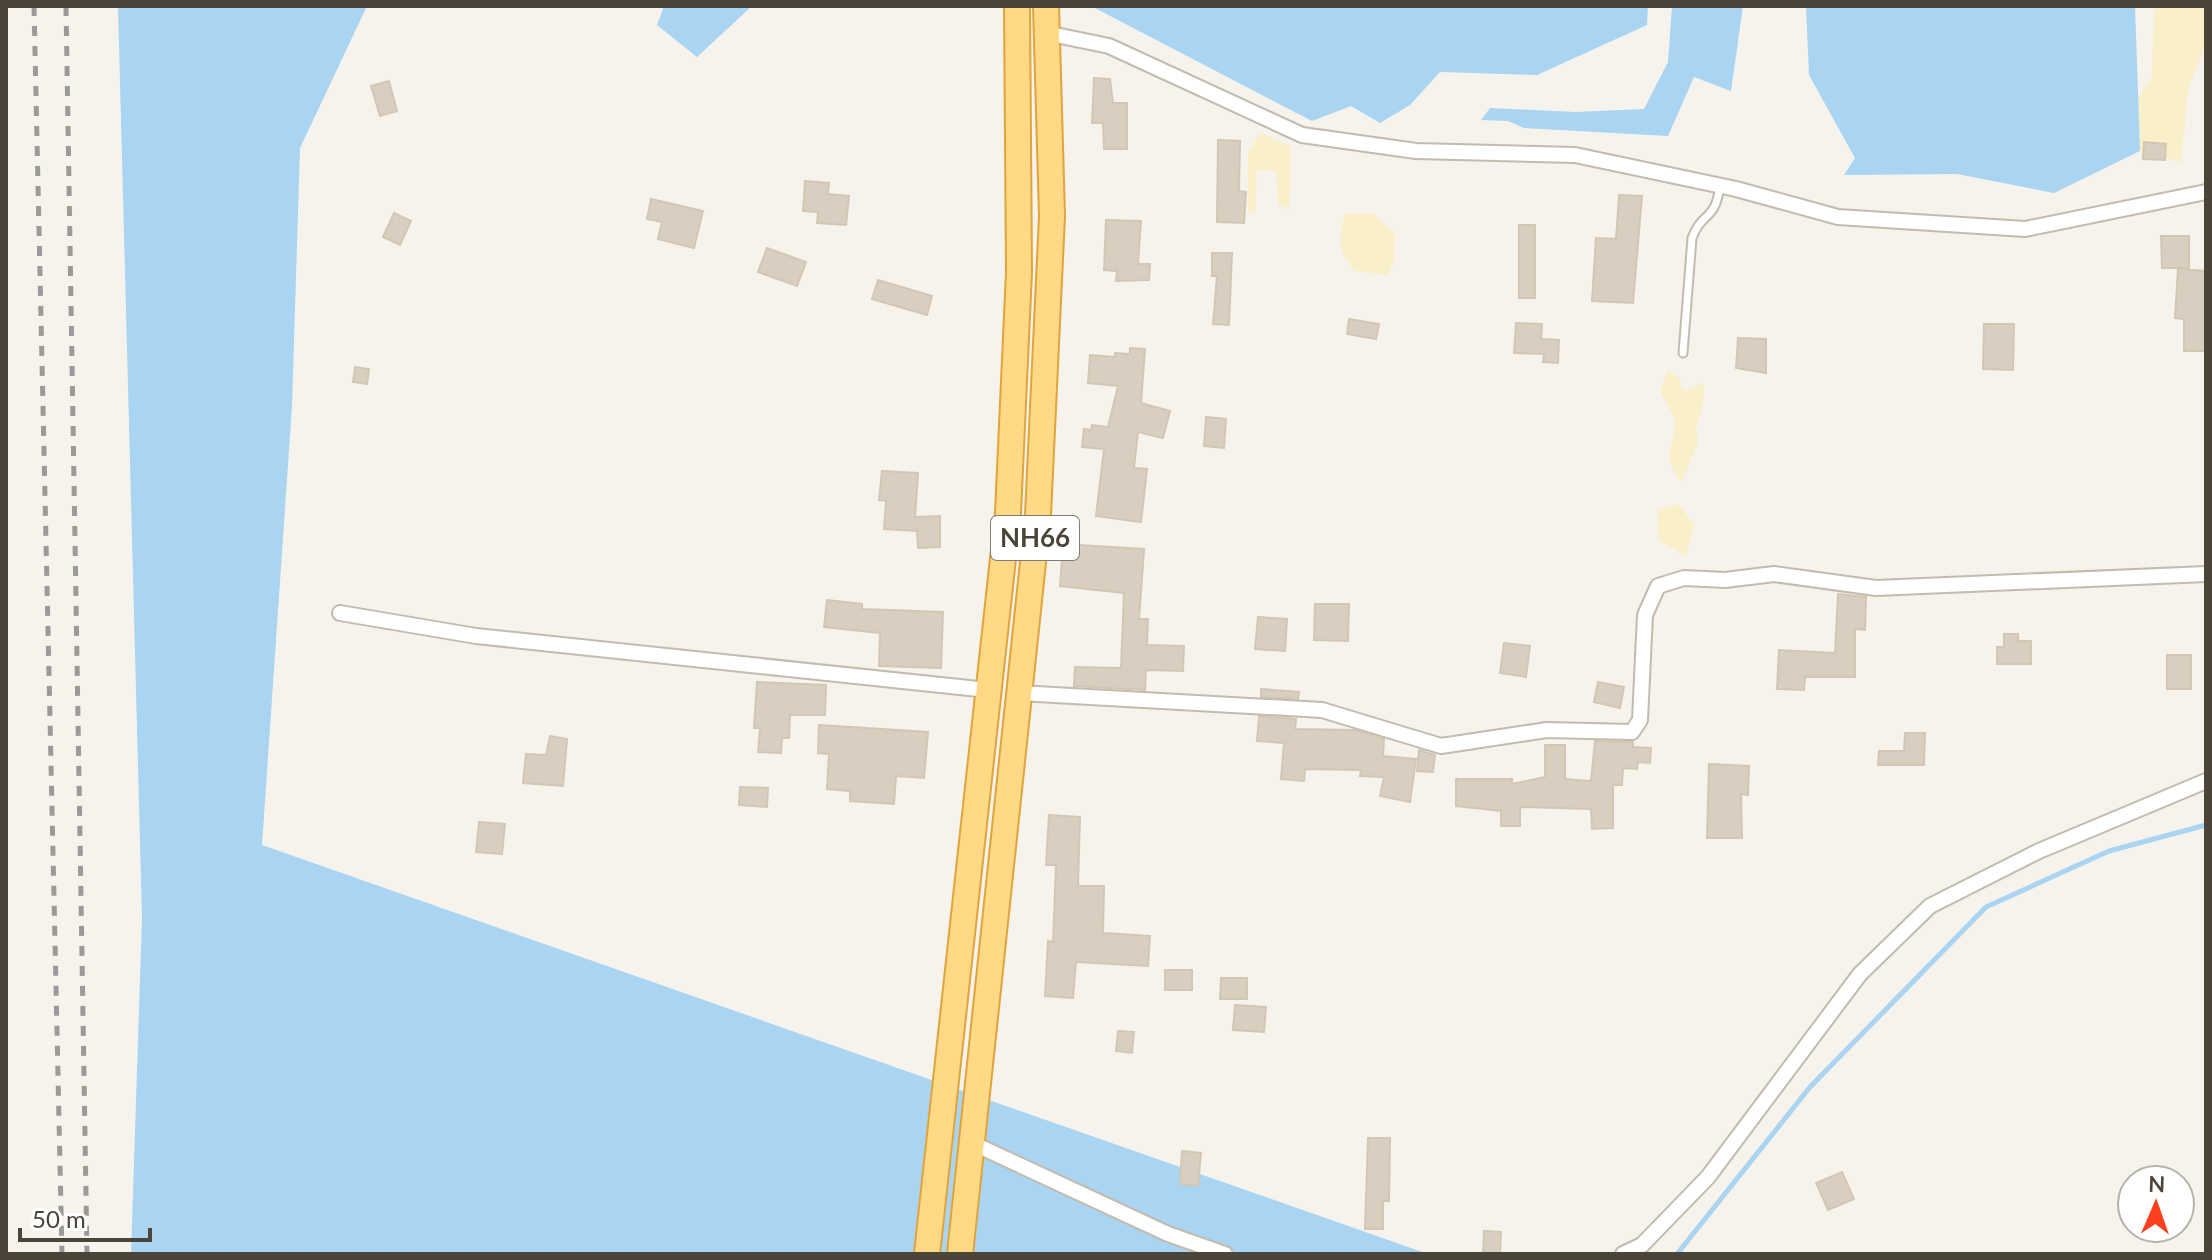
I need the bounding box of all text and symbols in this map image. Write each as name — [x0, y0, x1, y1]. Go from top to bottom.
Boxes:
road number: NH66 — [991, 516, 1079, 560]
north arrow — [2116, 1164, 2196, 1244]
text: N — [2148, 1170, 2166, 1197]
scale bar — [20, 1192, 150, 1242]
text: 50 m — [32, 1204, 86, 1233]

